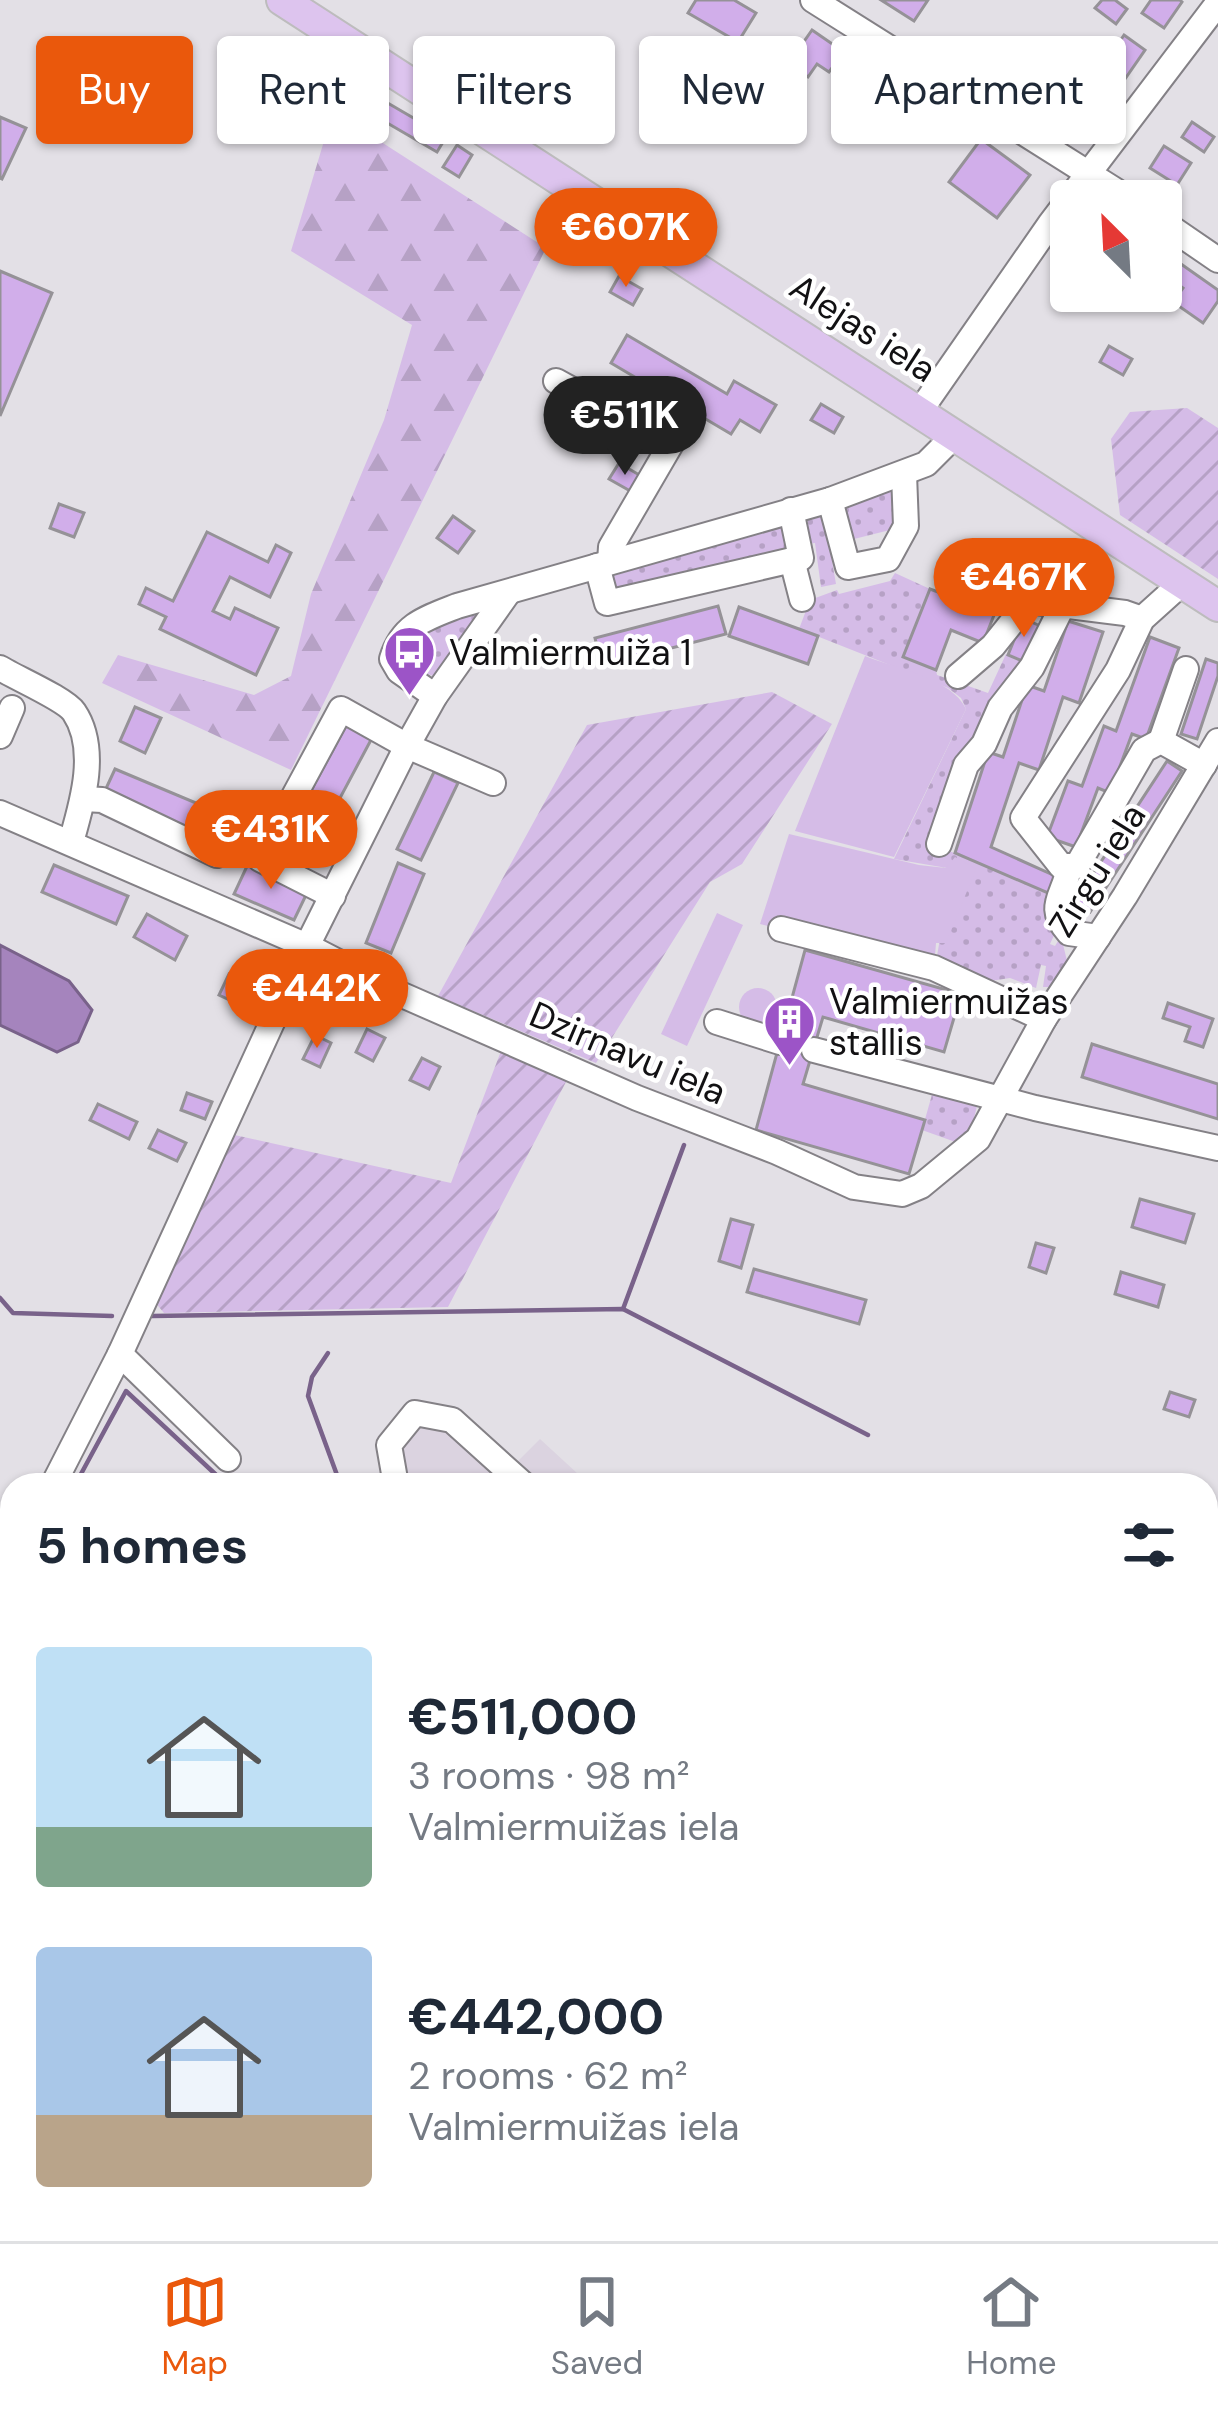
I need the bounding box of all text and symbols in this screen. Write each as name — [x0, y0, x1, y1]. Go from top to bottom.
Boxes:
chip: Buy — [36, 36, 193, 144]
chip: Rent — [217, 36, 389, 144]
chip: Filters — [413, 36, 615, 144]
chip: New — [639, 36, 807, 144]
chip: Apartment — [831, 36, 1126, 144]
north arrow — [1050, 180, 1182, 312]
map controls — [1050, 180, 1182, 312]
pin: €607K — [542, 188, 710, 290]
text: €607K — [561, 201, 691, 252]
street label: Alejas iela — [781, 263, 945, 393]
pin: €511K — [541, 376, 709, 478]
text: €511K — [571, 389, 679, 440]
pin: €467K — [940, 538, 1108, 640]
text: €467K — [961, 551, 1087, 602]
bus stop icon: Valmiermuiža 1 — [382, 624, 438, 698]
place label: Valmiermuiža 1 — [449, 629, 691, 676]
pin: €431K — [187, 790, 355, 892]
street label: Zirgu iela — [1038, 795, 1156, 945]
text: €431K — [211, 803, 331, 854]
pin: €442K — [233, 949, 401, 1051]
text: €442K — [252, 962, 382, 1013]
place label: Valmiermuižas stallis — [829, 978, 1069, 1066]
street label: Dzirnavu iela — [523, 991, 733, 1115]
building icon: Valmiermuižas stallis — [762, 994, 818, 1068]
text: 5 homes — [36, 1512, 248, 1579]
icon: filters — [1116, 1512, 1182, 1578]
text: €511,000 — [408, 1683, 637, 1750]
icon: home — [132, 1695, 276, 1839]
text: 3 rooms · 98 m² — [408, 1750, 690, 1801]
text: Valmiermuižas iela — [408, 1801, 739, 1852]
text: €442,000 — [408, 1983, 664, 2050]
icon: home — [132, 1995, 276, 2139]
text: 2 rooms · 62 m² — [408, 2050, 688, 2101]
text: Valmiermuižas iela — [408, 2101, 739, 2152]
tab: Map — [161, 2269, 228, 2384]
tab: Saved — [551, 2269, 643, 2384]
tab: Home — [966, 2269, 1057, 2384]

